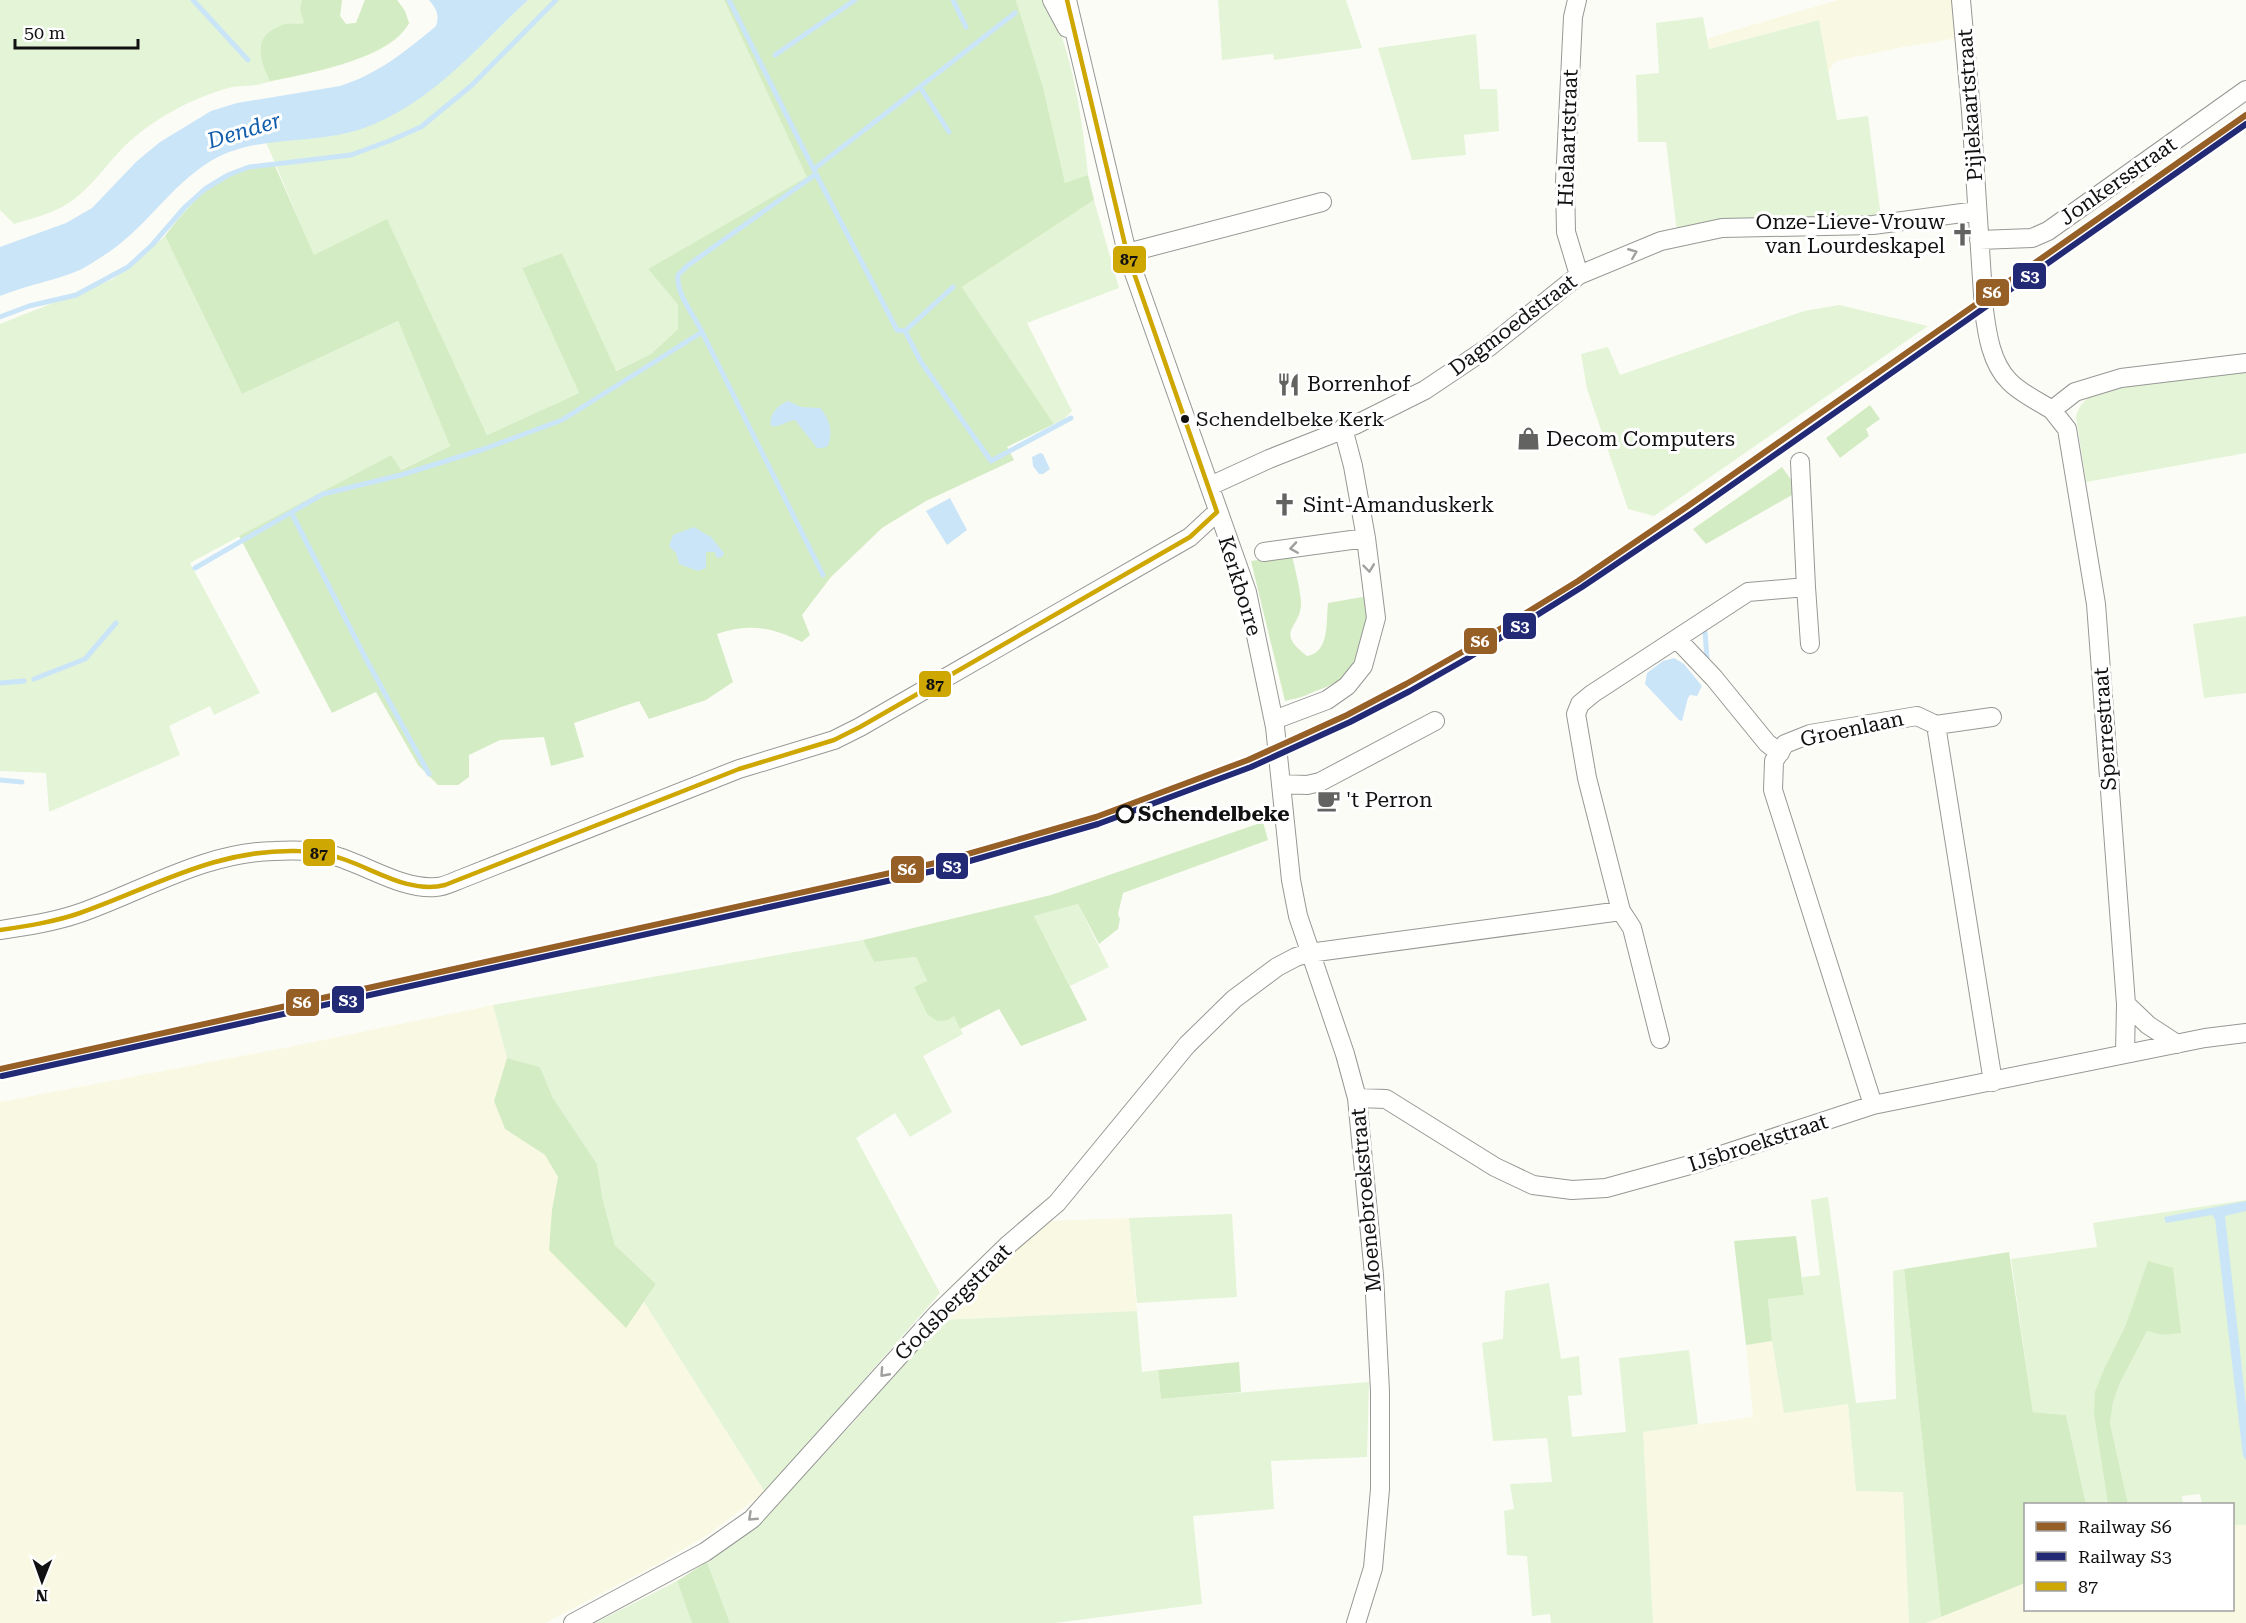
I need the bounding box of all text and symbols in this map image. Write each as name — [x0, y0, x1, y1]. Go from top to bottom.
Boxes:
scale bar — [15, 12, 138, 50]
text: 50 m — [24, 22, 65, 43]
street label: Pijlekaartstraat — [1953, 28, 1987, 182]
street label: Hielaartstraat — [1554, 69, 1582, 207]
water label: Dender — [203, 107, 284, 154]
street label: Jonkersstraat — [2055, 132, 2181, 230]
place label: Onze-Lieve-Vrouw van Lourdeskapel — [1756, 210, 1946, 258]
church icon: Onze-Lieve-Vrouw van Lourdeskapel — [1950, 221, 1976, 247]
line badge: 87 — [1112, 245, 1147, 274]
one-way arrow — [1626, 248, 1637, 260]
text: 87 — [1120, 250, 1138, 269]
line badge: S3 — [2012, 262, 2047, 290]
text: S3 — [2020, 267, 2040, 286]
street label: Dagmoedstraat — [1445, 269, 1581, 381]
line badge: S6 — [1975, 278, 2010, 307]
text: S6 — [1982, 283, 2002, 302]
restaurant icon: Borrenhof — [1276, 371, 1302, 397]
place label: Borrenhof — [1307, 372, 1411, 396]
place label: Schendelbeke Kerk — [1196, 407, 1385, 431]
marker: Schendelbeke Kerk — [1179, 413, 1191, 425]
shop icon: Decom Computers — [1515, 426, 1541, 452]
place label: Decom Computers — [1546, 427, 1735, 451]
church icon: Sint-Amanduskerk — [1272, 492, 1298, 518]
place label: Sint-Amanduskerk — [1303, 493, 1494, 517]
street label: Kerkborre — [1213, 533, 1267, 639]
one-way arrow — [1289, 541, 1299, 554]
one-way arrow — [1363, 564, 1375, 573]
line badge: S3 — [1502, 612, 1537, 640]
text: S3 — [1510, 617, 1530, 636]
line badge: S6 — [1463, 627, 1498, 655]
text: S6 — [1470, 632, 1490, 651]
street label: Sperrestraat — [2089, 666, 2121, 791]
line badge: 87 — [918, 670, 952, 698]
text: 87 — [926, 675, 944, 694]
street label: Groenlaan — [1798, 706, 1906, 752]
cafe icon: 't Perron — [1315, 787, 1341, 813]
place label: 't Perron — [1346, 788, 1433, 812]
place label: Schendelbeke — [1138, 802, 1290, 826]
marker: Schendelbeke — [1116, 805, 1134, 823]
line badge: 87 — [302, 838, 336, 867]
text: 87 — [310, 844, 328, 863]
line badge: S3 — [935, 852, 969, 880]
line badge: S6 — [890, 855, 925, 884]
text: S3 — [942, 857, 962, 876]
text: S6 — [897, 860, 917, 879]
line badge: S3 — [331, 985, 365, 1014]
line badge: S6 — [285, 988, 320, 1017]
text: S3 — [338, 991, 358, 1010]
text: S6 — [292, 993, 312, 1012]
street label: Moenebroekstraat — [1346, 1107, 1386, 1293]
street label: IJsbroekstraat — [1685, 1109, 1831, 1177]
street label: Godsbergstraat — [890, 1239, 1016, 1365]
one-way arrow — [880, 1366, 891, 1377]
legend — [2024, 1503, 2234, 1611]
one-way arrow — [748, 1510, 759, 1521]
text: Railway S6 — [2078, 1516, 2172, 1537]
text: Railway S3 — [2078, 1546, 2172, 1567]
north arrow — [12, 1551, 72, 1611]
text: 87 — [2078, 1576, 2098, 1597]
text: N — [35, 1586, 48, 1605]

